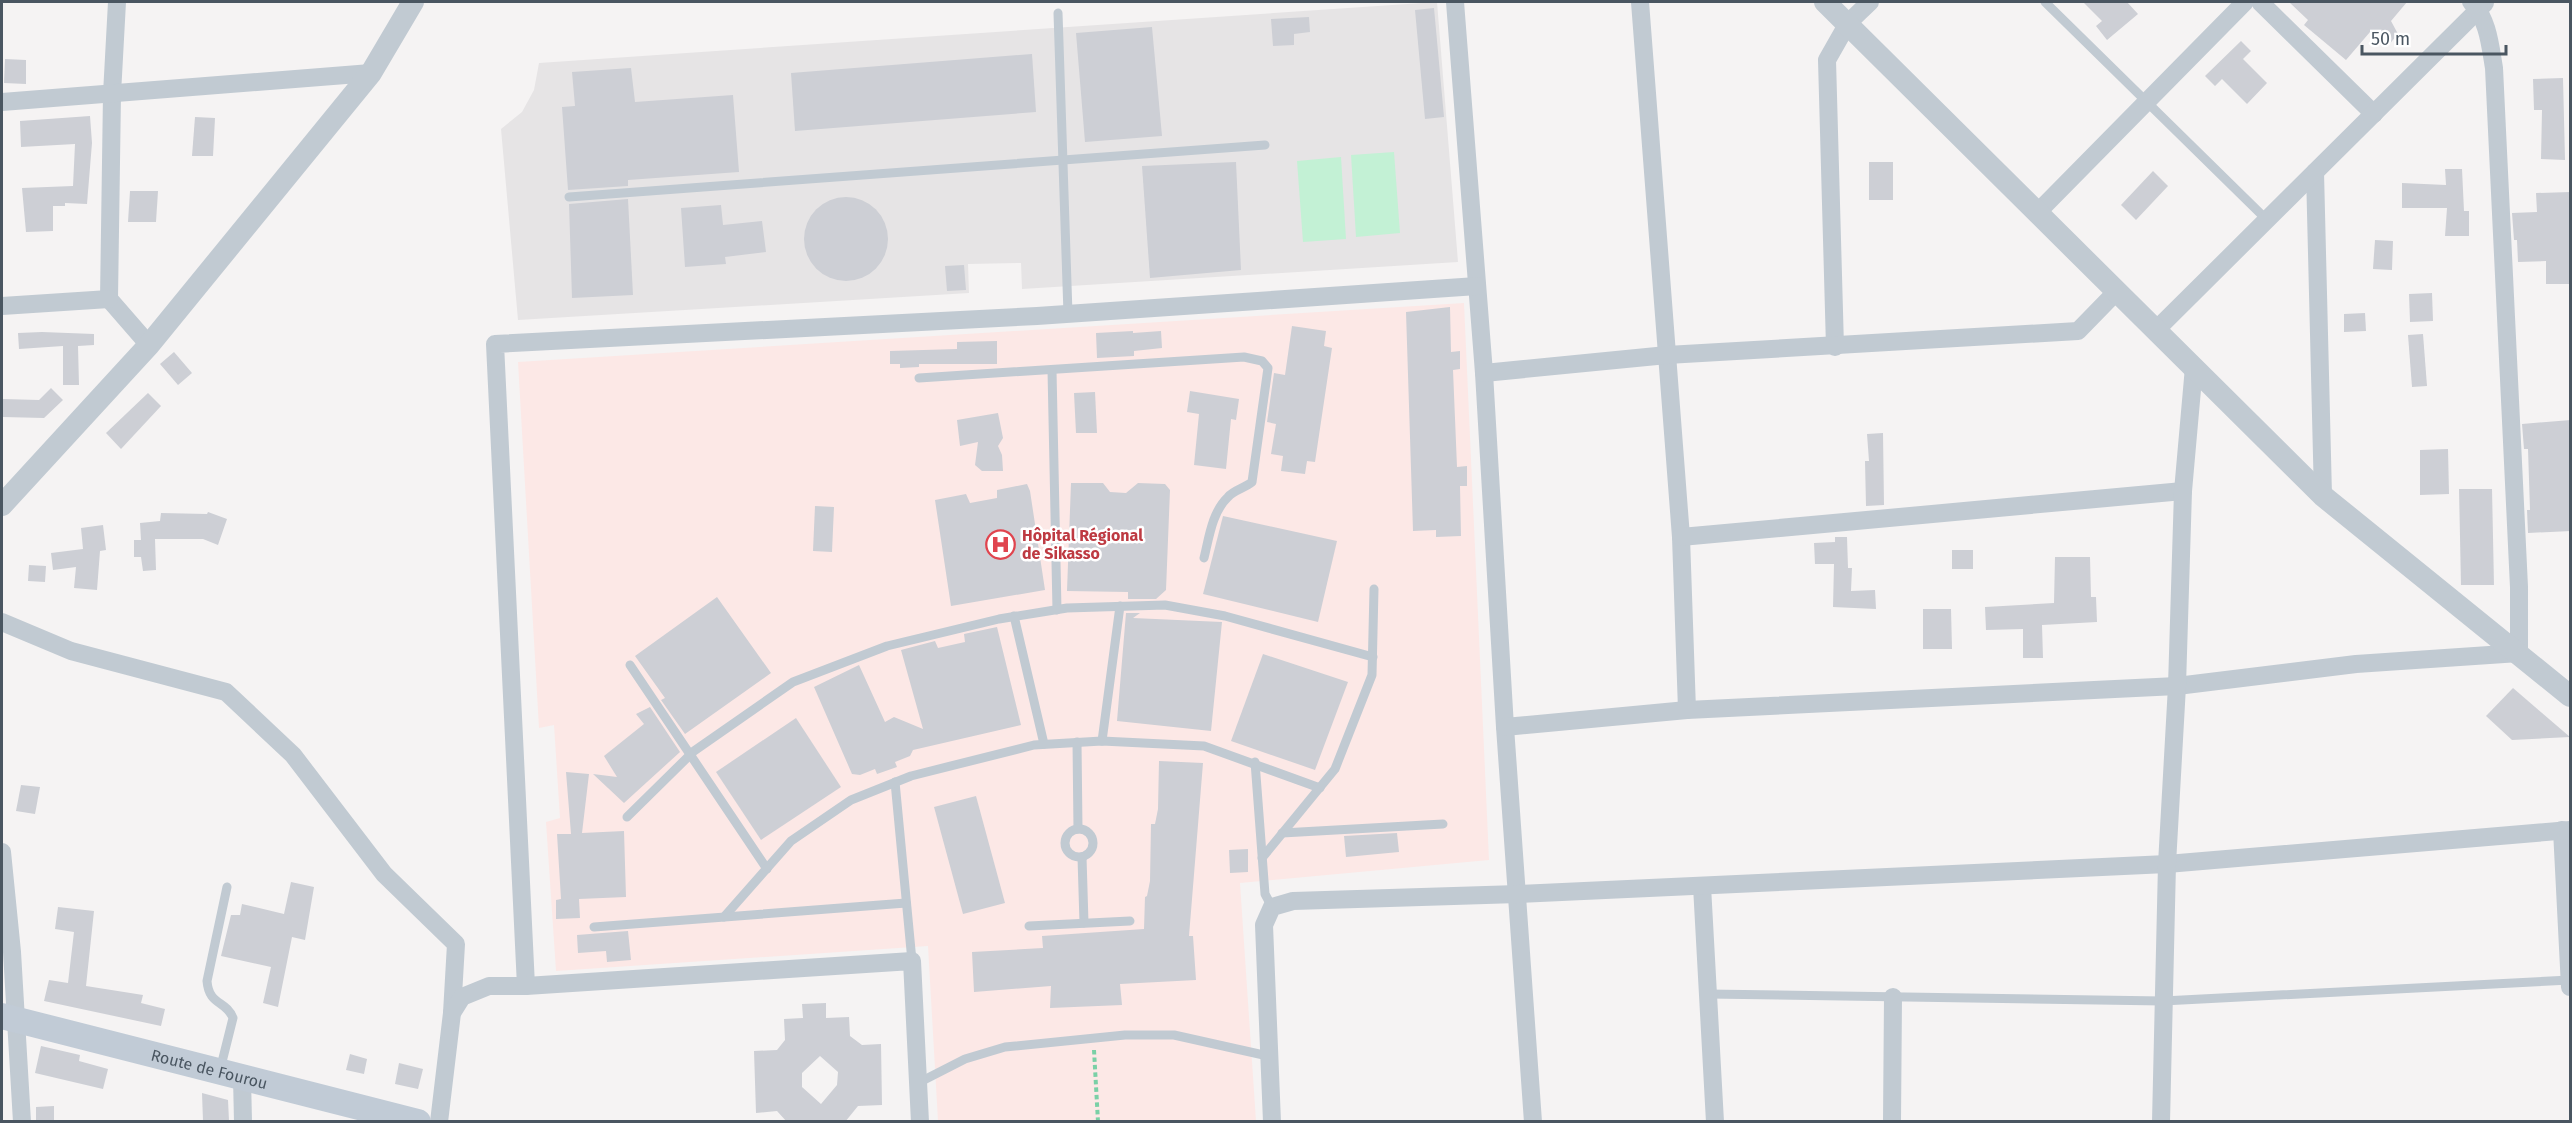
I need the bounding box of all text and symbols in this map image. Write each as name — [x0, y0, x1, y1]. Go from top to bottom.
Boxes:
scale bar — [2362, 18, 2506, 56]
text: 50 m — [2371, 28, 2410, 50]
place label: Hôpital Régional de Sikasso — [1022, 526, 1143, 563]
hospital icon: Hôpital Régional de Sikasso — [985, 528, 1017, 560]
street label: Route de Fourou — [149, 1045, 270, 1093]

